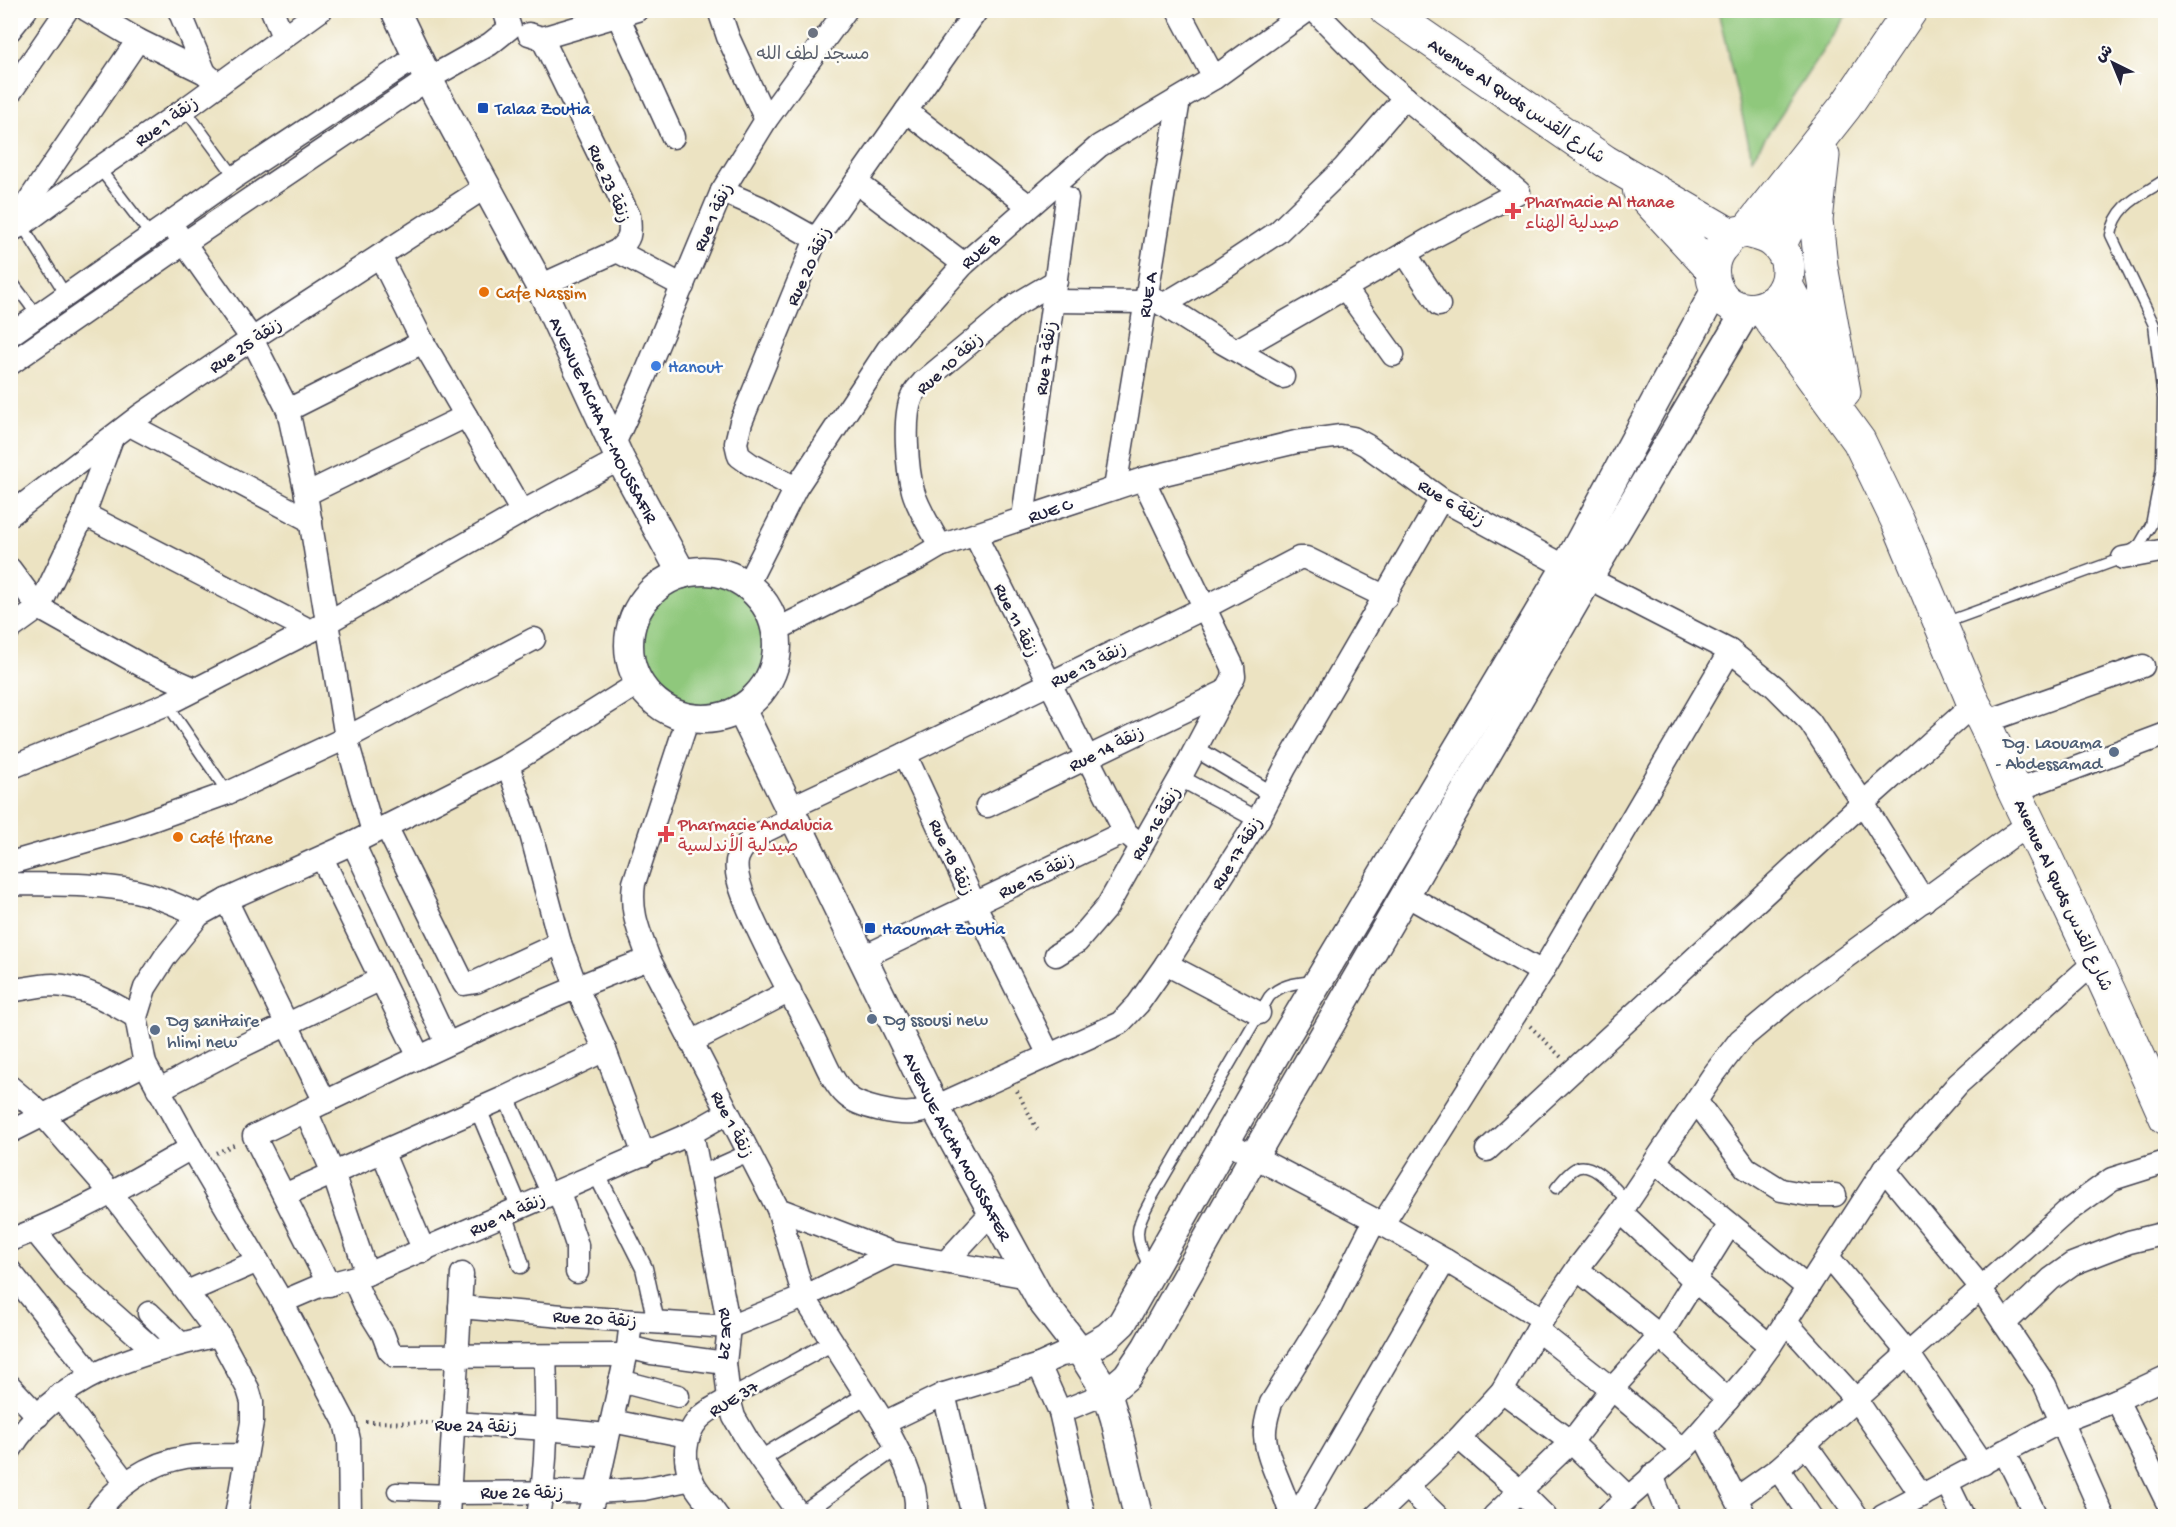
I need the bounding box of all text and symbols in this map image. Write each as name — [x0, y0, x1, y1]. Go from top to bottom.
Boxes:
marker: مسجد لطف الله — [806, 26, 820, 40]
north arrow — [2083, 33, 2143, 93]
street label: Avenue Al Quds شارع القدس — [1423, 35, 1608, 169]
text: ش — [2092, 42, 2118, 68]
place label: مسجد لطف الله — [756, 45, 870, 66]
street label: Rue 1 زنقة — [132, 94, 203, 152]
place label: Talaa Zoutia — [494, 100, 592, 121]
marker: Talaa Zoutia — [476, 101, 490, 115]
street label: Rue 23 زنقة — [582, 142, 634, 226]
street label: Rue 1 زنقة — [690, 181, 739, 255]
place label: Pharmacie Al Hanae صيدلية الهناء — [1524, 193, 1675, 235]
marker: Pharmacie Al Hanae صيدلية الهناء — [1506, 204, 1520, 218]
street label: Rue 20 زنقة — [783, 224, 838, 310]
street label: RUE B — [957, 229, 1005, 275]
street label: RUE A — [1135, 269, 1164, 319]
place label: Cafe Nassim — [496, 284, 587, 305]
marker: Cafe Nassim — [477, 285, 491, 299]
street label: AVENUE AICHA AL-MOUSSAFIR — [543, 314, 661, 528]
street label: Rue 25 زنقة — [206, 315, 287, 379]
street label: Rue 7 زنقة — [1032, 320, 1063, 397]
street label: Rue 10 زنقة — [913, 329, 988, 400]
place label: Hanout — [668, 358, 724, 379]
marker: Hanout — [649, 359, 663, 373]
street label: Rue 6 زنقة — [1413, 476, 1488, 532]
street label: RUE C — [1026, 495, 1077, 529]
street label: Rue 11 زنقة — [988, 581, 1042, 662]
street label: Rue 13 زنقة — [1048, 639, 1130, 694]
street label: Rue 14 زنقة — [1066, 723, 1148, 777]
place label: Dg. Laouama - Abdessamad — [1996, 734, 2103, 776]
marker: Dg. Laouama - Abdessamad — [2107, 745, 2121, 759]
street label: Rue 16 زنقة — [1128, 784, 1187, 865]
street label: Avenue Al Quds شارع القدس — [2008, 797, 2115, 995]
street label: Rue 17 زنقة — [1208, 814, 1269, 895]
place label: Pharmacie Andalucia صيدلية الأندلسية — [677, 816, 833, 858]
street label: Rue 18 زنقة — [923, 816, 977, 900]
marker: Pharmacie Andalucia صيدلية الأندلسية — [659, 827, 673, 841]
place label: Café Ifrane — [190, 829, 274, 850]
marker: Café Ifrane — [171, 830, 185, 844]
street label: Rue 15 زنقة — [996, 850, 1079, 905]
place label: Haoumat Zoutia — [882, 920, 1006, 941]
marker: Haoumat Zoutia — [863, 921, 877, 935]
place label: Dg ssousi new — [883, 1011, 988, 1032]
place label: Dg sanitaire hlimi new — [166, 1012, 260, 1054]
marker: Dg ssousi new — [865, 1012, 879, 1026]
marker: Dg sanitaire hlimi new — [148, 1023, 162, 1037]
street label: AVENUE AICHA MOUSSAFER — [897, 1050, 1014, 1246]
street label: Rue 1 زنقة — [705, 1088, 757, 1162]
street label: Rue 14 زنقة — [467, 1190, 549, 1242]
street label: RUE 29 — [712, 1306, 737, 1361]
street label: Rue 20 زنقة — [552, 1307, 638, 1334]
street label: RUE 37 — [706, 1377, 763, 1423]
street label: Rue 24 زنقة — [434, 1416, 518, 1439]
street label: Rue 26 زنقة — [480, 1484, 564, 1505]

